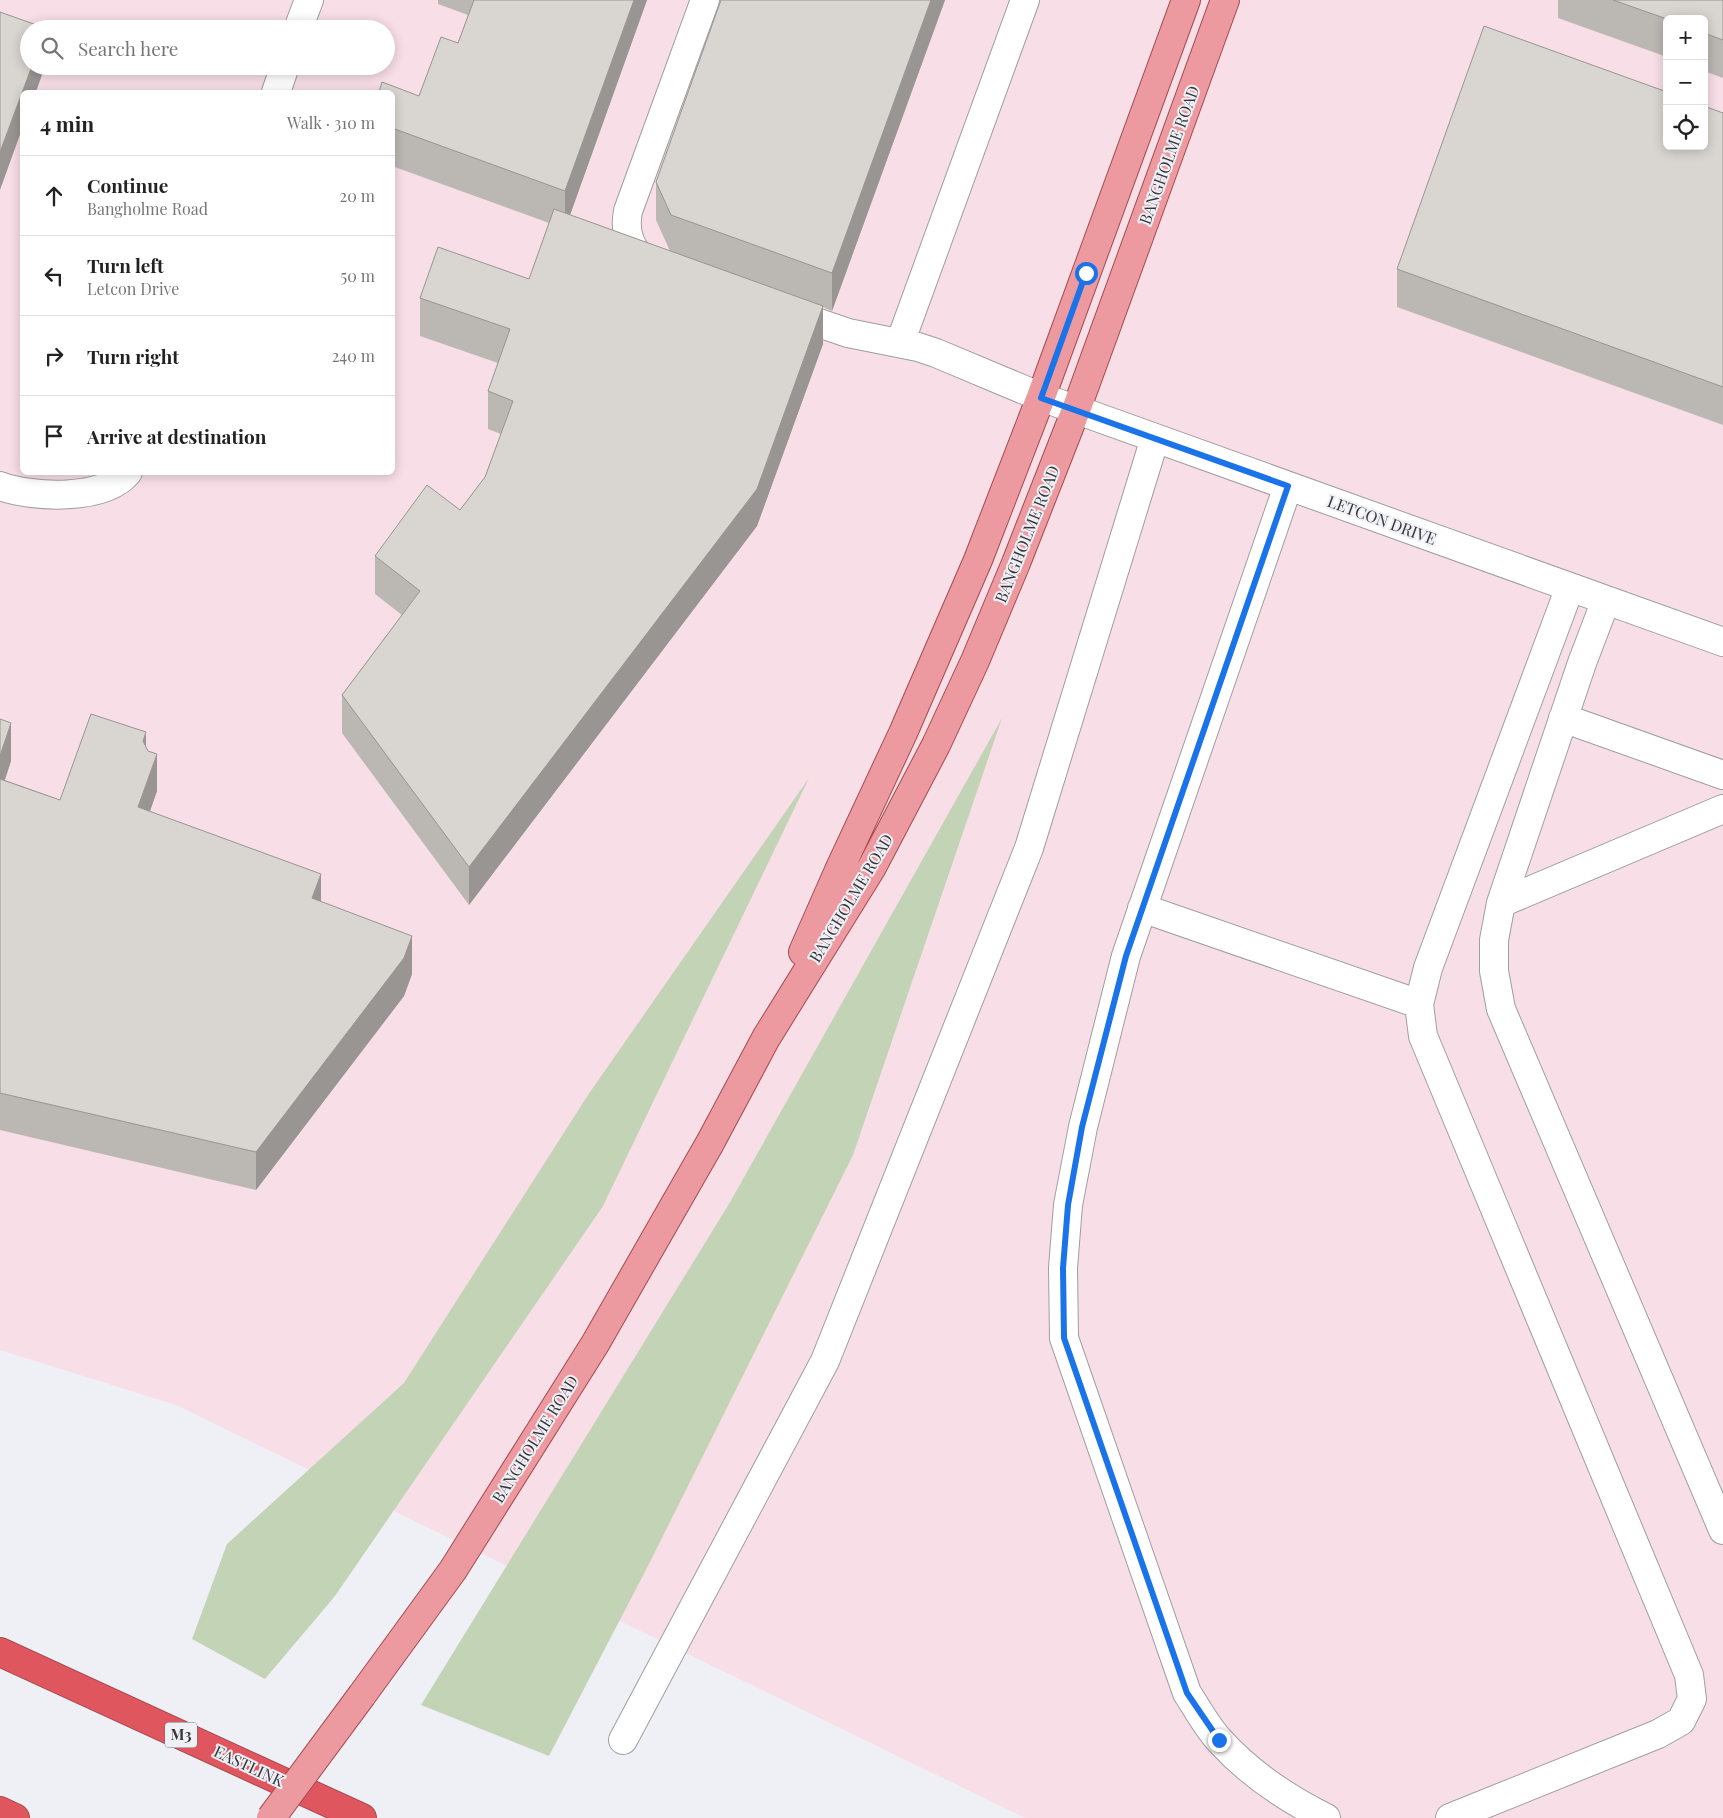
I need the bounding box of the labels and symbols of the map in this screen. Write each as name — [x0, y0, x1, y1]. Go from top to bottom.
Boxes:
street label: BANGHOLME ROAD — [1134, 83, 1203, 227]
route start — [1075, 262, 1098, 285]
street label: BANGHOLME ROAD — [989, 462, 1064, 605]
street label: LETCON DRIVE — [1325, 490, 1439, 549]
street label: BANGHOLME ROAD — [804, 830, 897, 966]
street label: BANGHOLME ROAD — [487, 1371, 582, 1506]
road number: M3 — [165, 1722, 197, 1748]
route end — [1208, 1729, 1231, 1752]
street label: EASTLINK — [211, 1740, 288, 1791]

